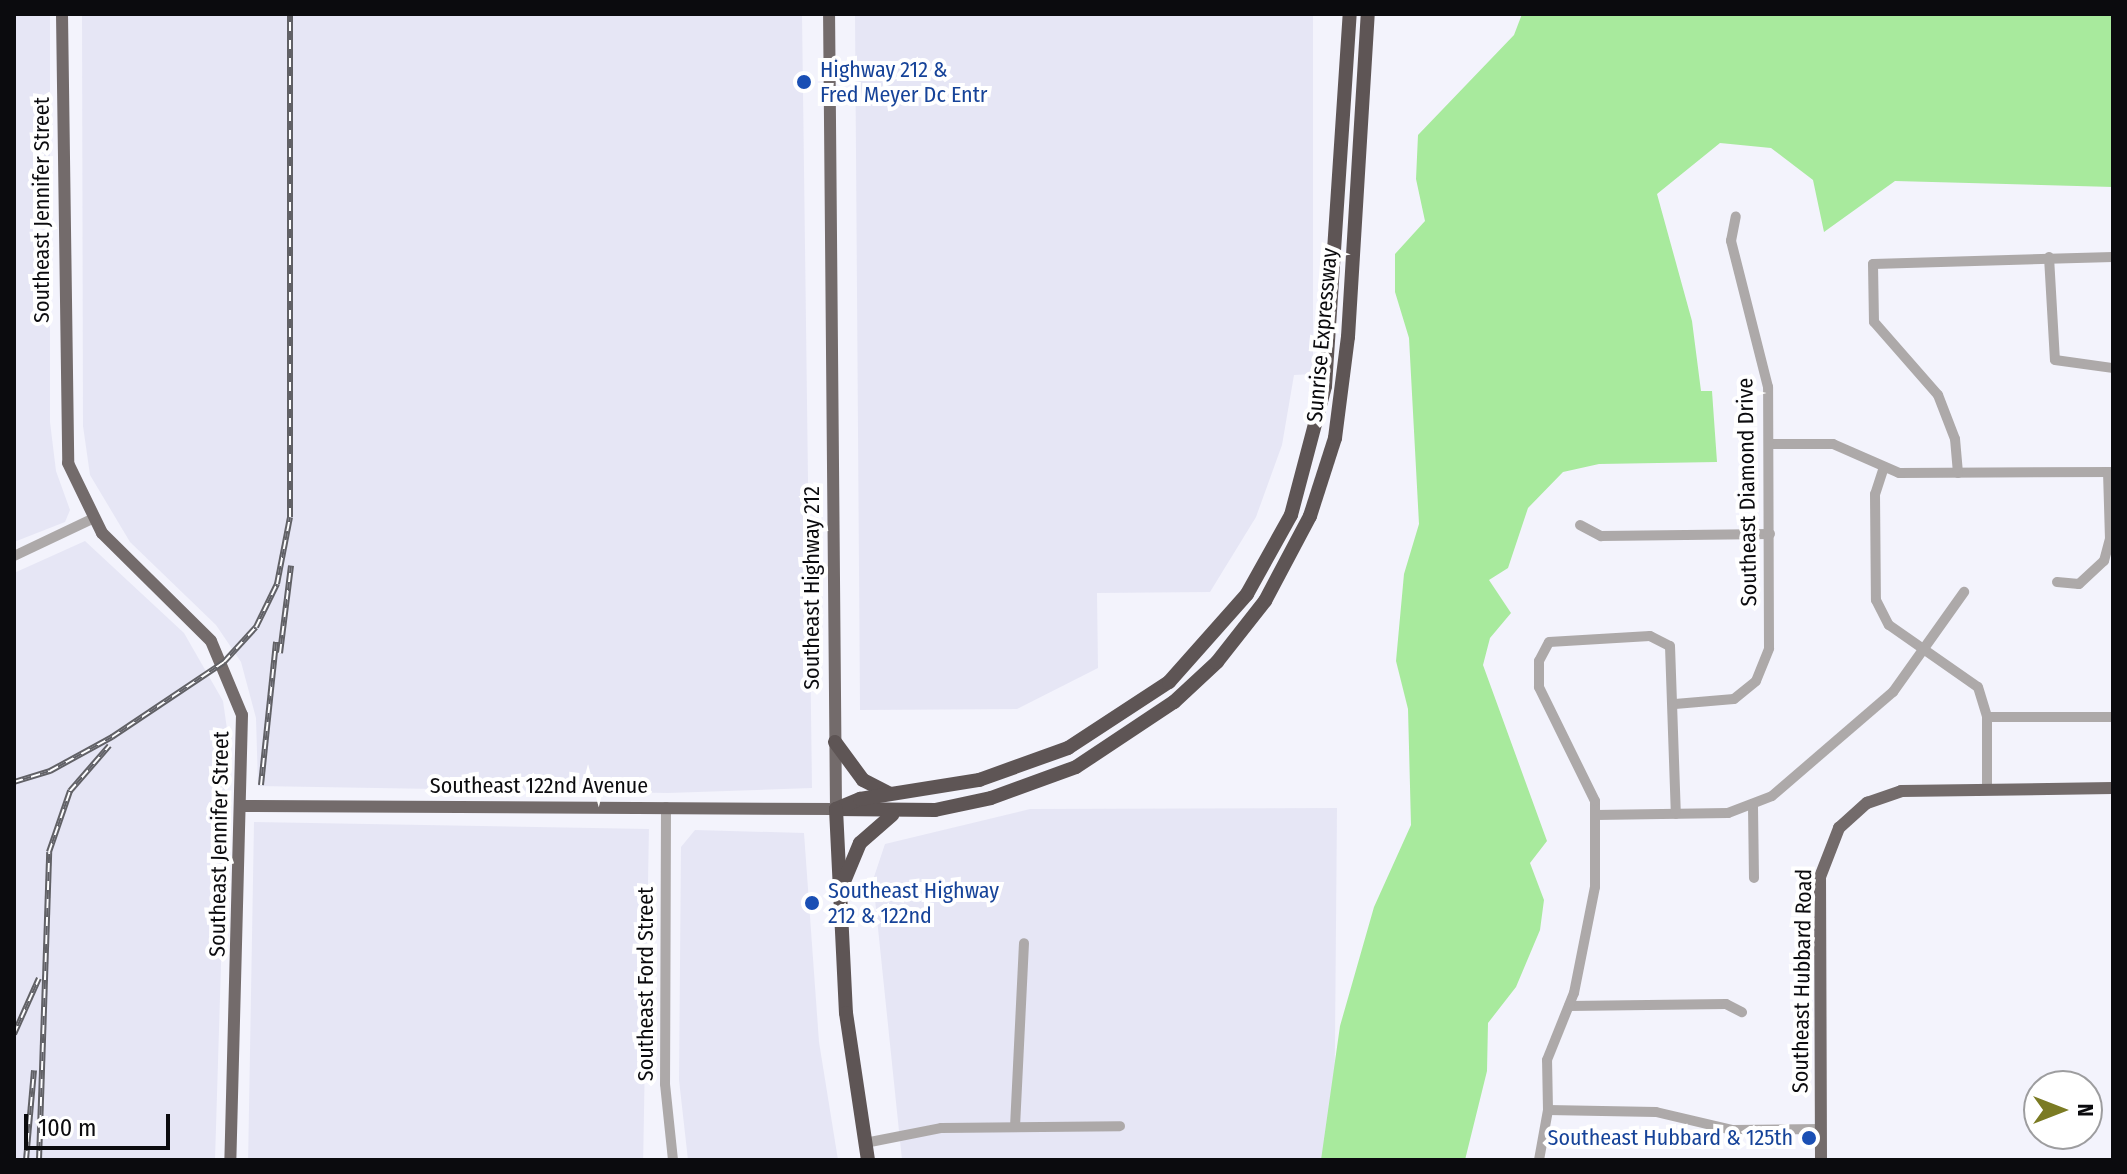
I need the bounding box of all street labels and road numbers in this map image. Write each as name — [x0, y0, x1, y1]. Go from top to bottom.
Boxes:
street label: Southeast Jennifer Street — [29, 97, 55, 323]
street label: Sunrise Expressway — [1301, 247, 1343, 423]
street label: Southeast Diamond Drive — [1732, 378, 1762, 606]
street label: Southeast Highway 212 — [799, 486, 825, 690]
street label: Southeast Jennifer Street — [204, 731, 234, 957]
street label: Southeast 122nd Avenue — [430, 773, 648, 799]
street label: Southeast Hubbard Road — [1787, 869, 1817, 1093]
street label: Southeast Ford Street — [633, 887, 659, 1081]

